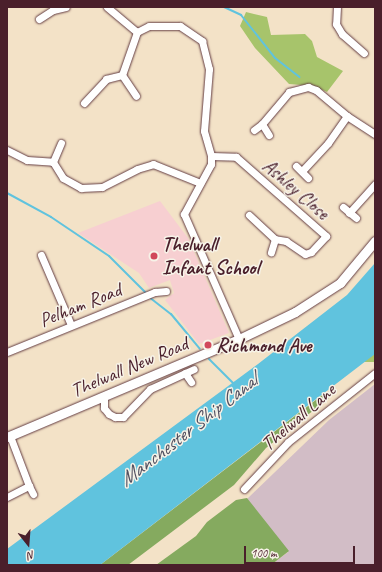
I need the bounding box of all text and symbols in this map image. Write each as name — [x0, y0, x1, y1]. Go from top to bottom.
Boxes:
street label: Ashley Close — [258, 154, 334, 224]
place label: Thelwall Infant School — [162, 232, 259, 279]
marker: Thelwall Infant School — [149, 251, 159, 261]
street label: Pelham Road — [36, 278, 124, 332]
street label: Thelwall New Road — [66, 331, 192, 403]
place label: Richmond Ave — [216, 333, 311, 357]
marker: Richmond Ave — [203, 340, 213, 350]
water label: Manchester Ship Canal — [114, 368, 262, 492]
street label: Thelwall Lane — [256, 378, 340, 456]
north arrow — [8, 524, 48, 564]
scale bar — [246, 538, 357, 564]
text: 100 m — [251, 545, 277, 561]
text: N — [26, 548, 37, 563]

